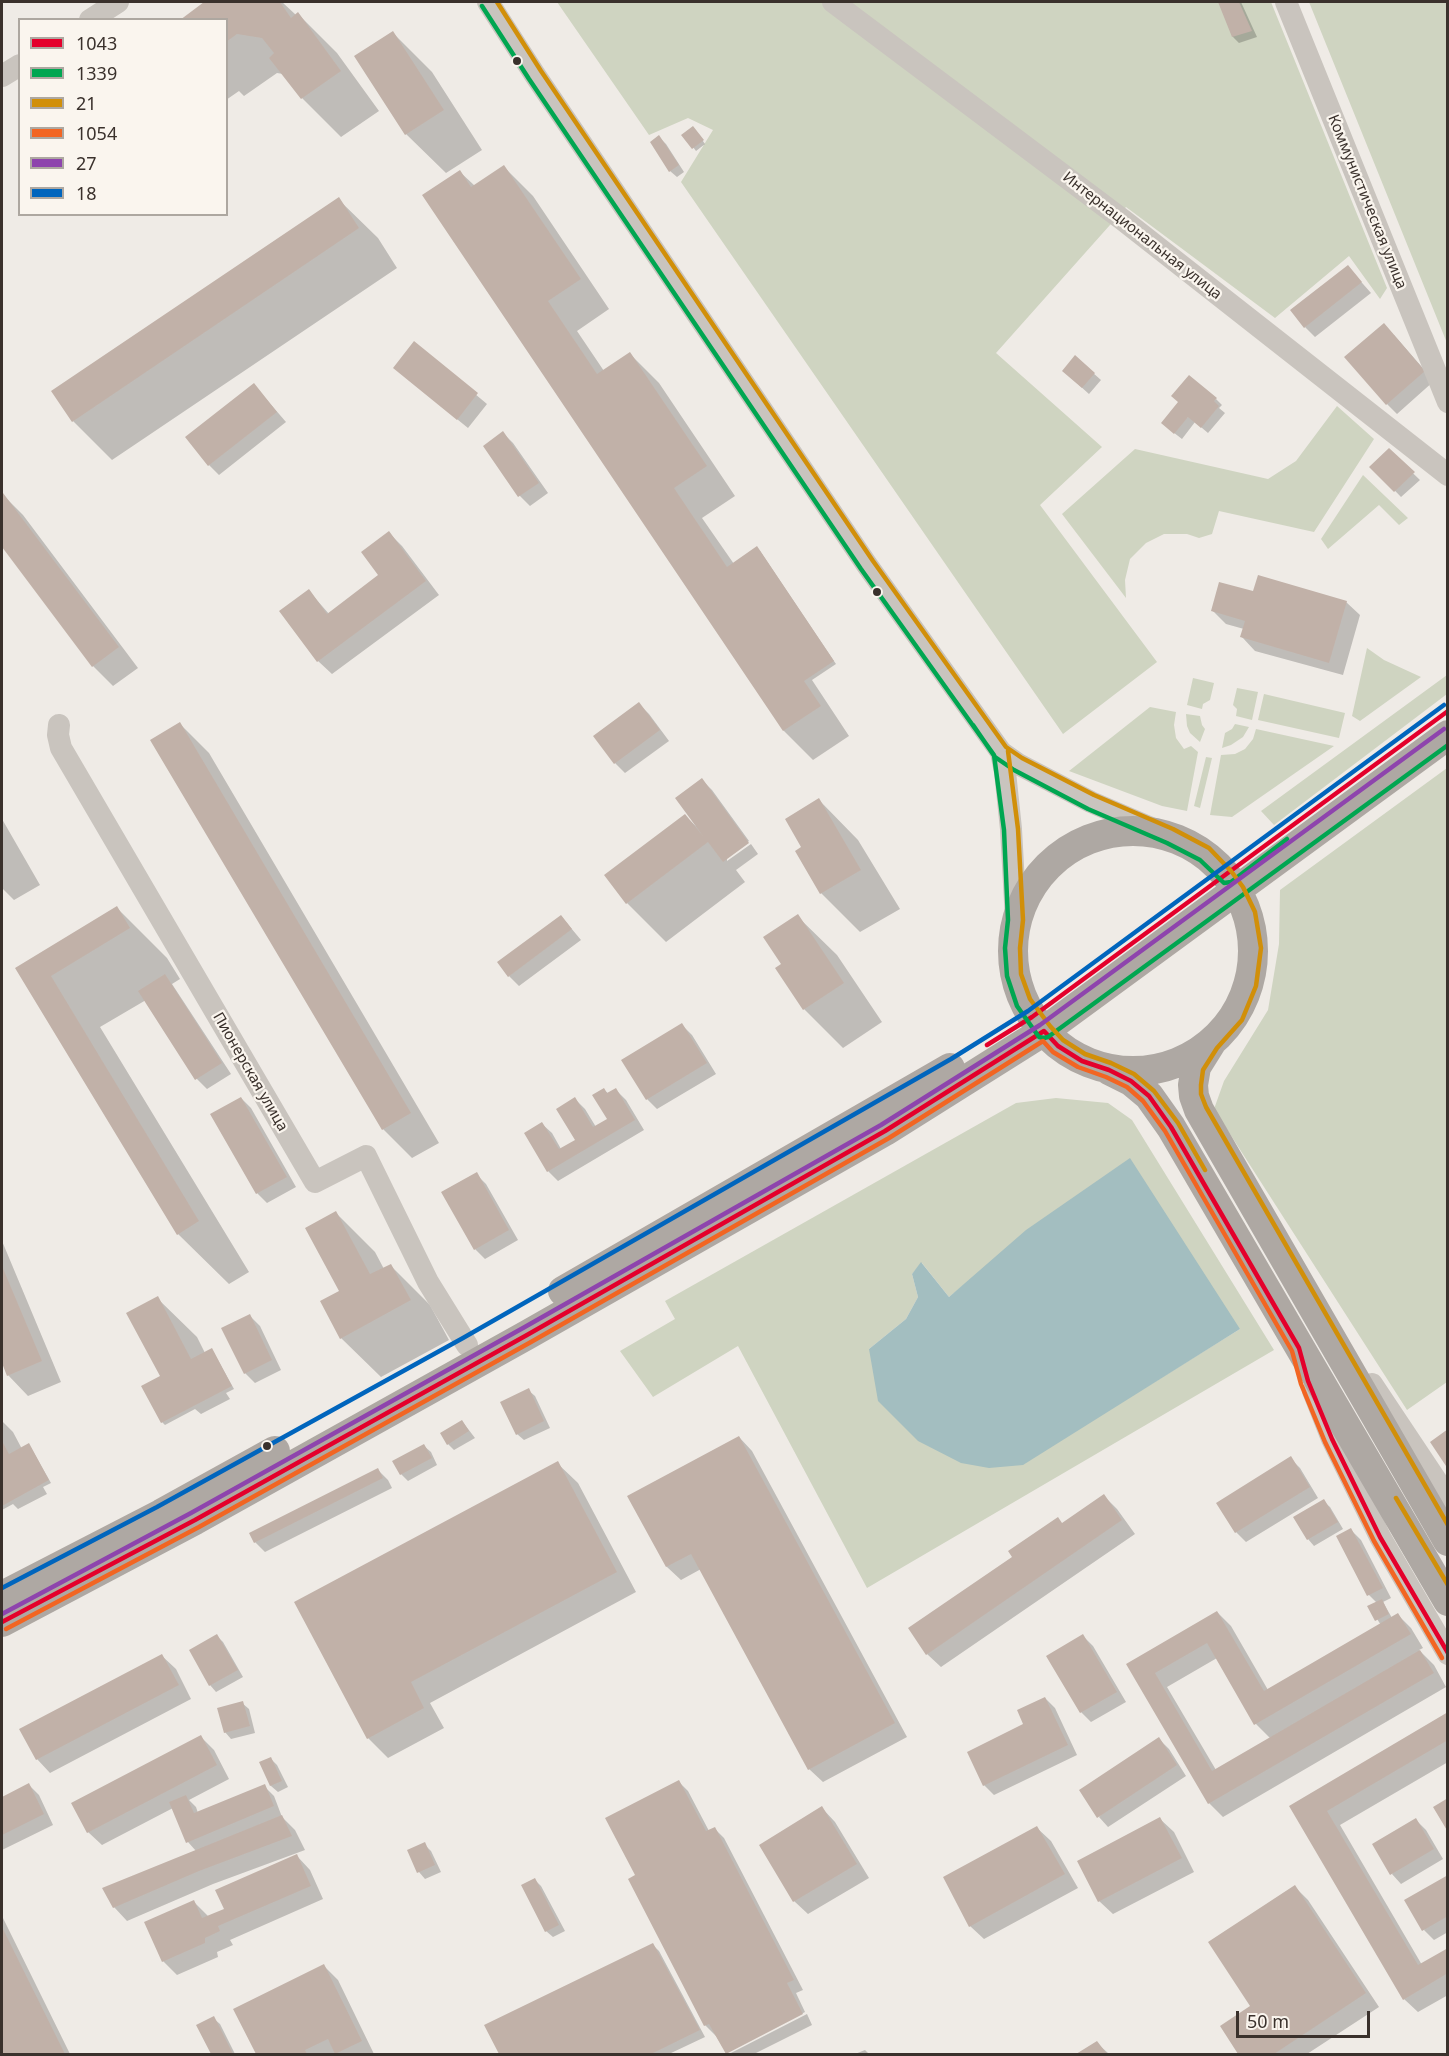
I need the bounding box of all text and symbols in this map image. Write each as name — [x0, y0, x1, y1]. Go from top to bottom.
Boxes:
legend — [18, 18, 228, 216]
text: 1043 — [76, 31, 117, 55]
unlabelled marker — [511, 55, 523, 67]
text: 1339 — [76, 61, 117, 85]
text: 21 — [76, 91, 97, 115]
street label: Коммунистическая улица — [1324, 112, 1410, 292]
text: 1054 — [76, 121, 117, 145]
text: 27 — [76, 151, 97, 175]
street label: Интернациональная улица — [1059, 168, 1225, 304]
text: 18 — [76, 181, 97, 205]
unlabelled marker — [871, 586, 883, 598]
street label: Пионерская улица — [209, 1009, 291, 1135]
unlabelled marker — [261, 1440, 273, 1452]
scale bar — [1239, 1999, 1372, 2037]
text: 50 m — [1247, 2009, 1289, 2033]

